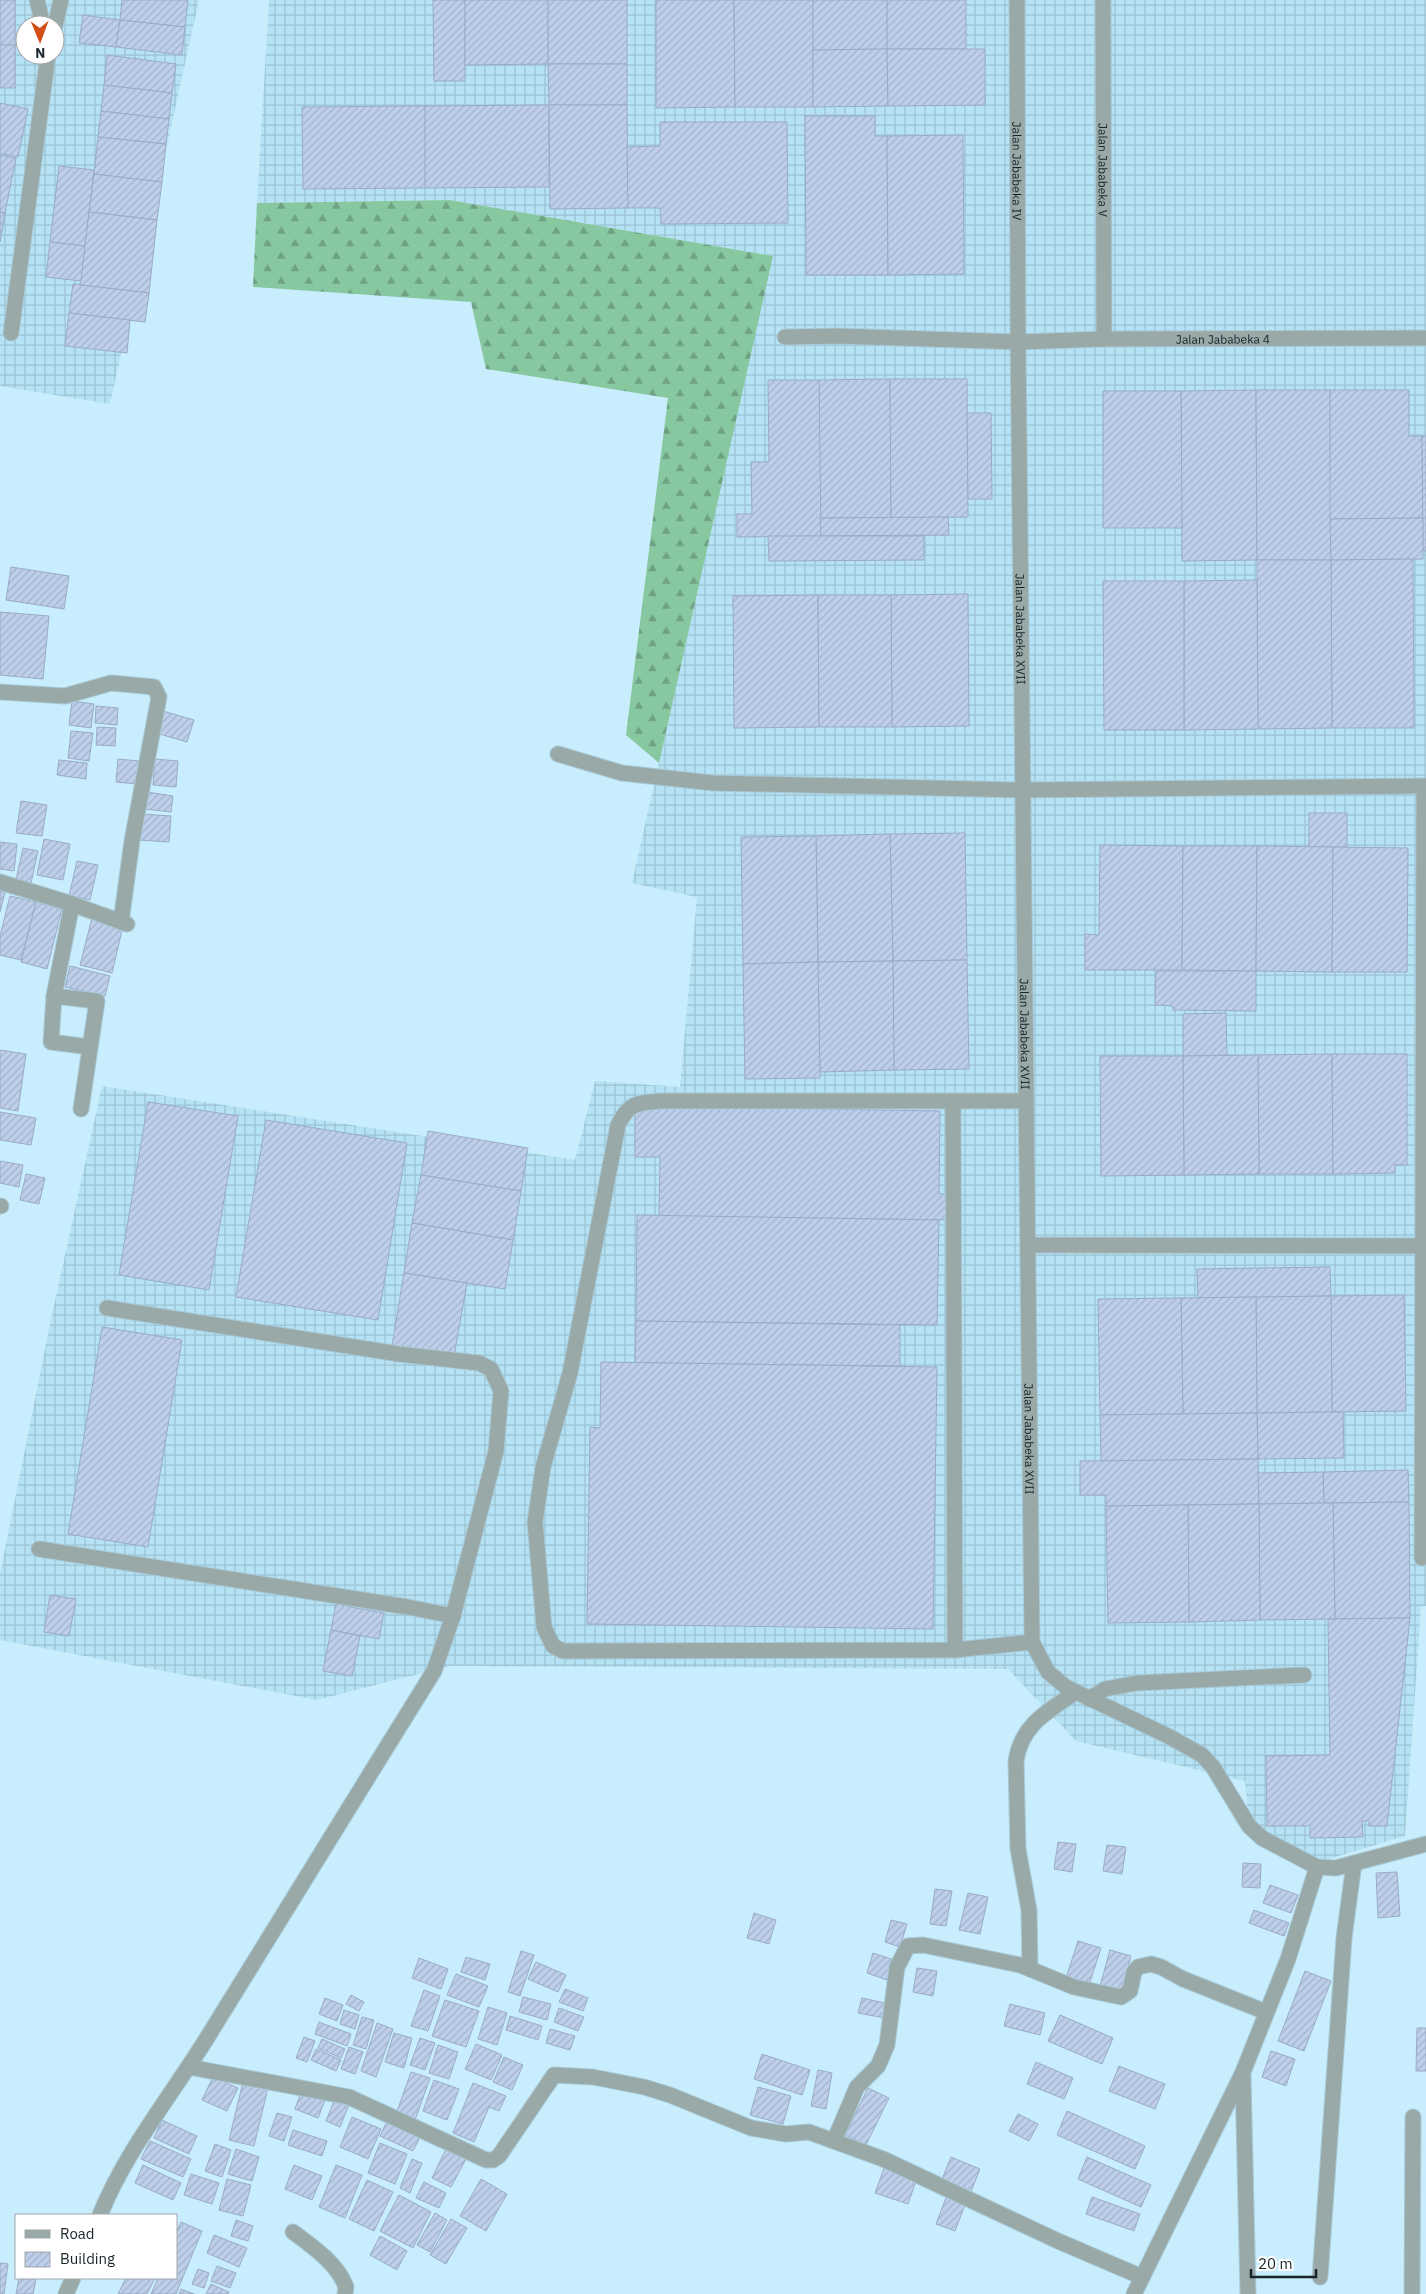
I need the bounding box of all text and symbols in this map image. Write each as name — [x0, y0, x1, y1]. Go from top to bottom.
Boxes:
north arrow — [15, 15, 65, 65]
text: N — [35, 44, 45, 62]
street label: Jalan Jababeka IV — [1010, 121, 1025, 221]
street label: Jalan Jababeka V — [1096, 123, 1111, 218]
street label: Jalan Jababeka 4 — [1176, 331, 1270, 346]
street label: Jalan Jababeka XVII — [1013, 573, 1029, 685]
street label: Jalan Jababeka XVII — [1017, 978, 1034, 1090]
street label: Jalan Jababeka XVII — [1022, 1383, 1038, 1495]
legend — [15, 2214, 178, 2279]
text: Road — [60, 2224, 95, 2243]
scale bar — [1251, 2246, 1316, 2278]
text: Building — [60, 2249, 115, 2268]
text: 20 m — [1258, 2254, 1293, 2273]

